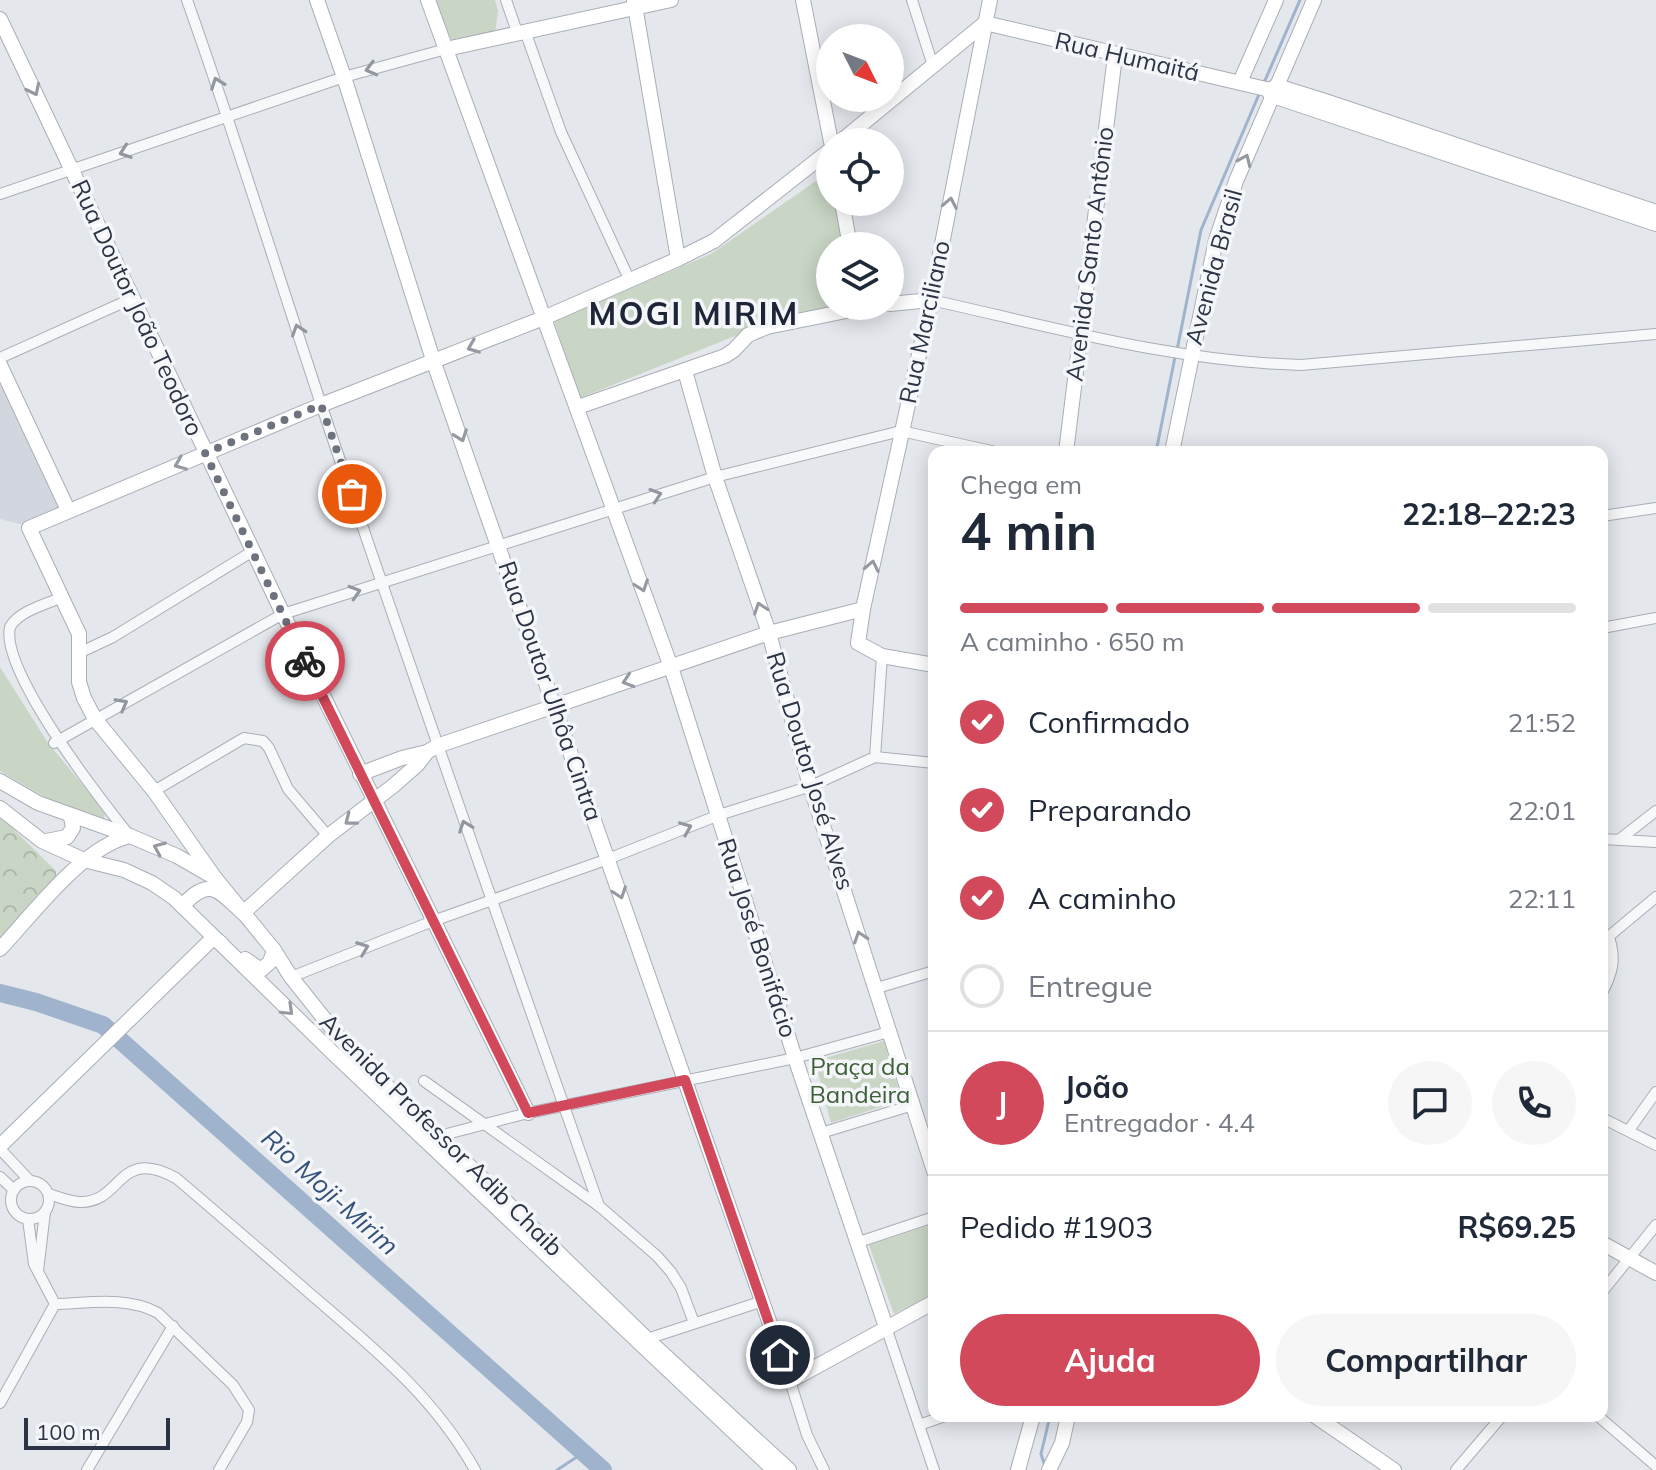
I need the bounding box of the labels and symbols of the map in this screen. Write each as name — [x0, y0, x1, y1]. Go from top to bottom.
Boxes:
north arrow — [816, 24, 904, 112]
street label: Rua Humaitá — [1052, 25, 1202, 87]
one-way arrow — [365, 60, 379, 77]
one-way arrow — [210, 77, 227, 91]
one-way arrow — [24, 81, 40, 96]
street label: Avenida Santo Antônio — [1059, 125, 1120, 383]
one-way arrow — [118, 142, 132, 159]
one-way arrow — [1235, 154, 1251, 168]
street label: Rua Doutor João Teodoro — [65, 175, 211, 440]
street label: Avenida Brasil — [1178, 186, 1248, 348]
one-way arrow — [941, 196, 958, 210]
street label: Rua Marciliano — [892, 238, 956, 406]
district label: MOGI MIRIM — [589, 293, 799, 333]
one-way arrow — [291, 324, 307, 338]
one-way arrow — [467, 337, 481, 353]
one-way arrow — [451, 428, 467, 442]
one-way arrow — [174, 454, 188, 470]
pin — [318, 460, 386, 528]
one-way arrow — [648, 488, 662, 504]
street label: Rua Doutor Ulhôa Cintra — [492, 557, 610, 825]
one-way arrow — [863, 560, 880, 574]
one-way arrow — [633, 578, 649, 592]
one-way arrow — [348, 585, 361, 601]
one-way arrow — [753, 601, 769, 615]
courier — [265, 621, 345, 701]
street label: Rua Doutor José Alves — [760, 648, 861, 893]
one-way arrow — [621, 672, 635, 688]
one-way arrow — [114, 699, 128, 714]
one-way arrow — [344, 810, 359, 824]
one-way arrow — [459, 820, 475, 834]
one-way arrow — [678, 821, 692, 838]
street label: Rua José Bonifácio — [712, 834, 804, 1041]
one-way arrow — [153, 842, 167, 858]
one-way arrow — [610, 885, 626, 899]
one-way arrow — [854, 930, 870, 944]
one-way arrow — [355, 942, 369, 958]
one-way arrow — [279, 1001, 293, 1015]
street label: Avenida Professor Adib Chaib — [314, 1006, 570, 1262]
park label: Praça da Bandeira — [810, 1051, 910, 1109]
water label: Rio Moji-Mirim — [255, 1121, 406, 1262]
pin — [746, 1321, 814, 1389]
scale bar — [24, 1414, 170, 1450]

